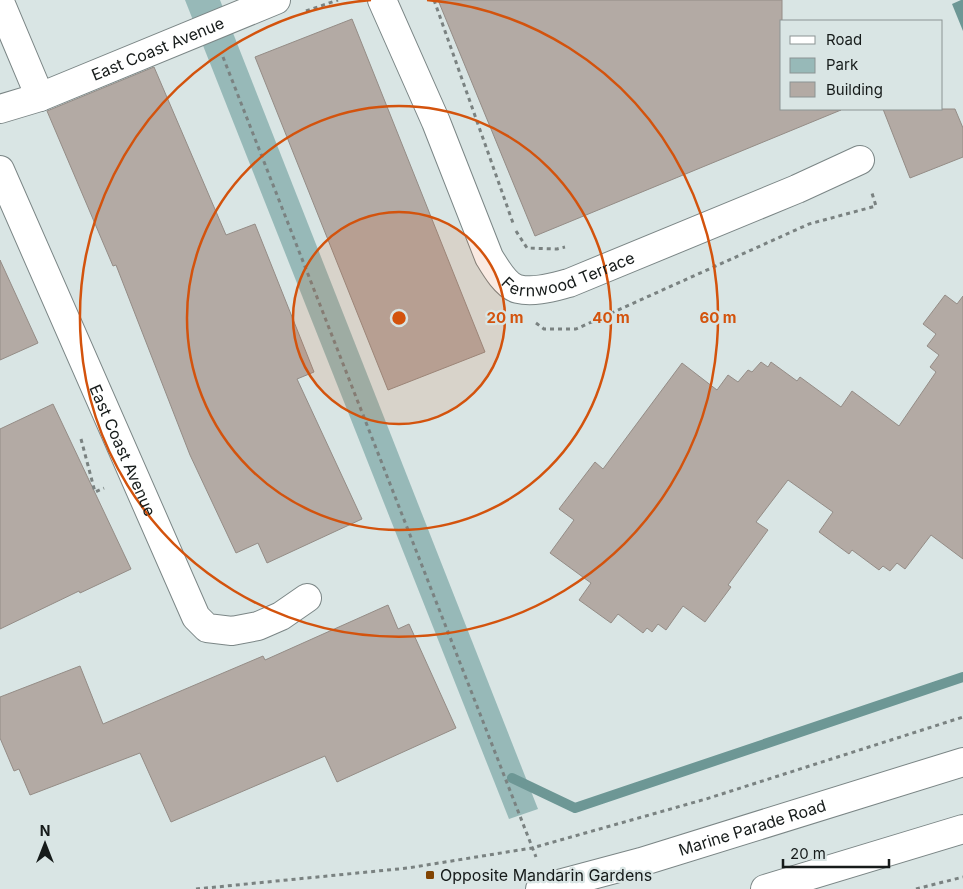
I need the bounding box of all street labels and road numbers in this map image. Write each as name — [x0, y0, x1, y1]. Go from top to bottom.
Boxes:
street label: East Coast Avenue — [88, 12, 227, 85]
street label: Fernwood Terrace — [498, 247, 637, 300]
street label: East Coast Avenue — [85, 381, 160, 519]
street label: Marine Parade Road — [676, 795, 828, 860]

